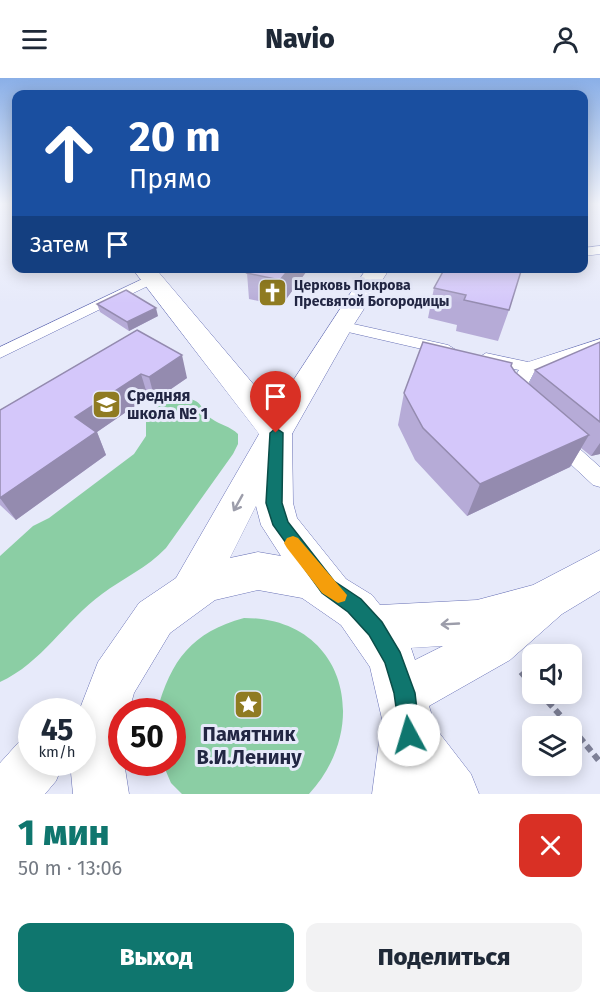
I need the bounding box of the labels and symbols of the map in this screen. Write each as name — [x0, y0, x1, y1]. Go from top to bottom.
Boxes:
church icon: Церковь Покрова Пресвятой Богородицы — [257, 277, 289, 309]
place label: Церковь Покрова Пресвятой Богородицы — [294, 277, 449, 310]
pin — [250, 371, 301, 433]
place label: Средняя школа № 1 — [127, 386, 208, 423]
school or university icon: Средняя школа № 1 — [90, 388, 122, 420]
one-way arrow — [232, 494, 244, 511]
one-way arrow — [441, 618, 461, 629]
place icon: Памятник В.И.Ленину — [233, 688, 265, 720]
speed limit sign: 50 — [108, 698, 186, 776]
position arrow — [377, 703, 441, 767]
place label: Памятник В.И.Ленину — [196, 722, 302, 769]

